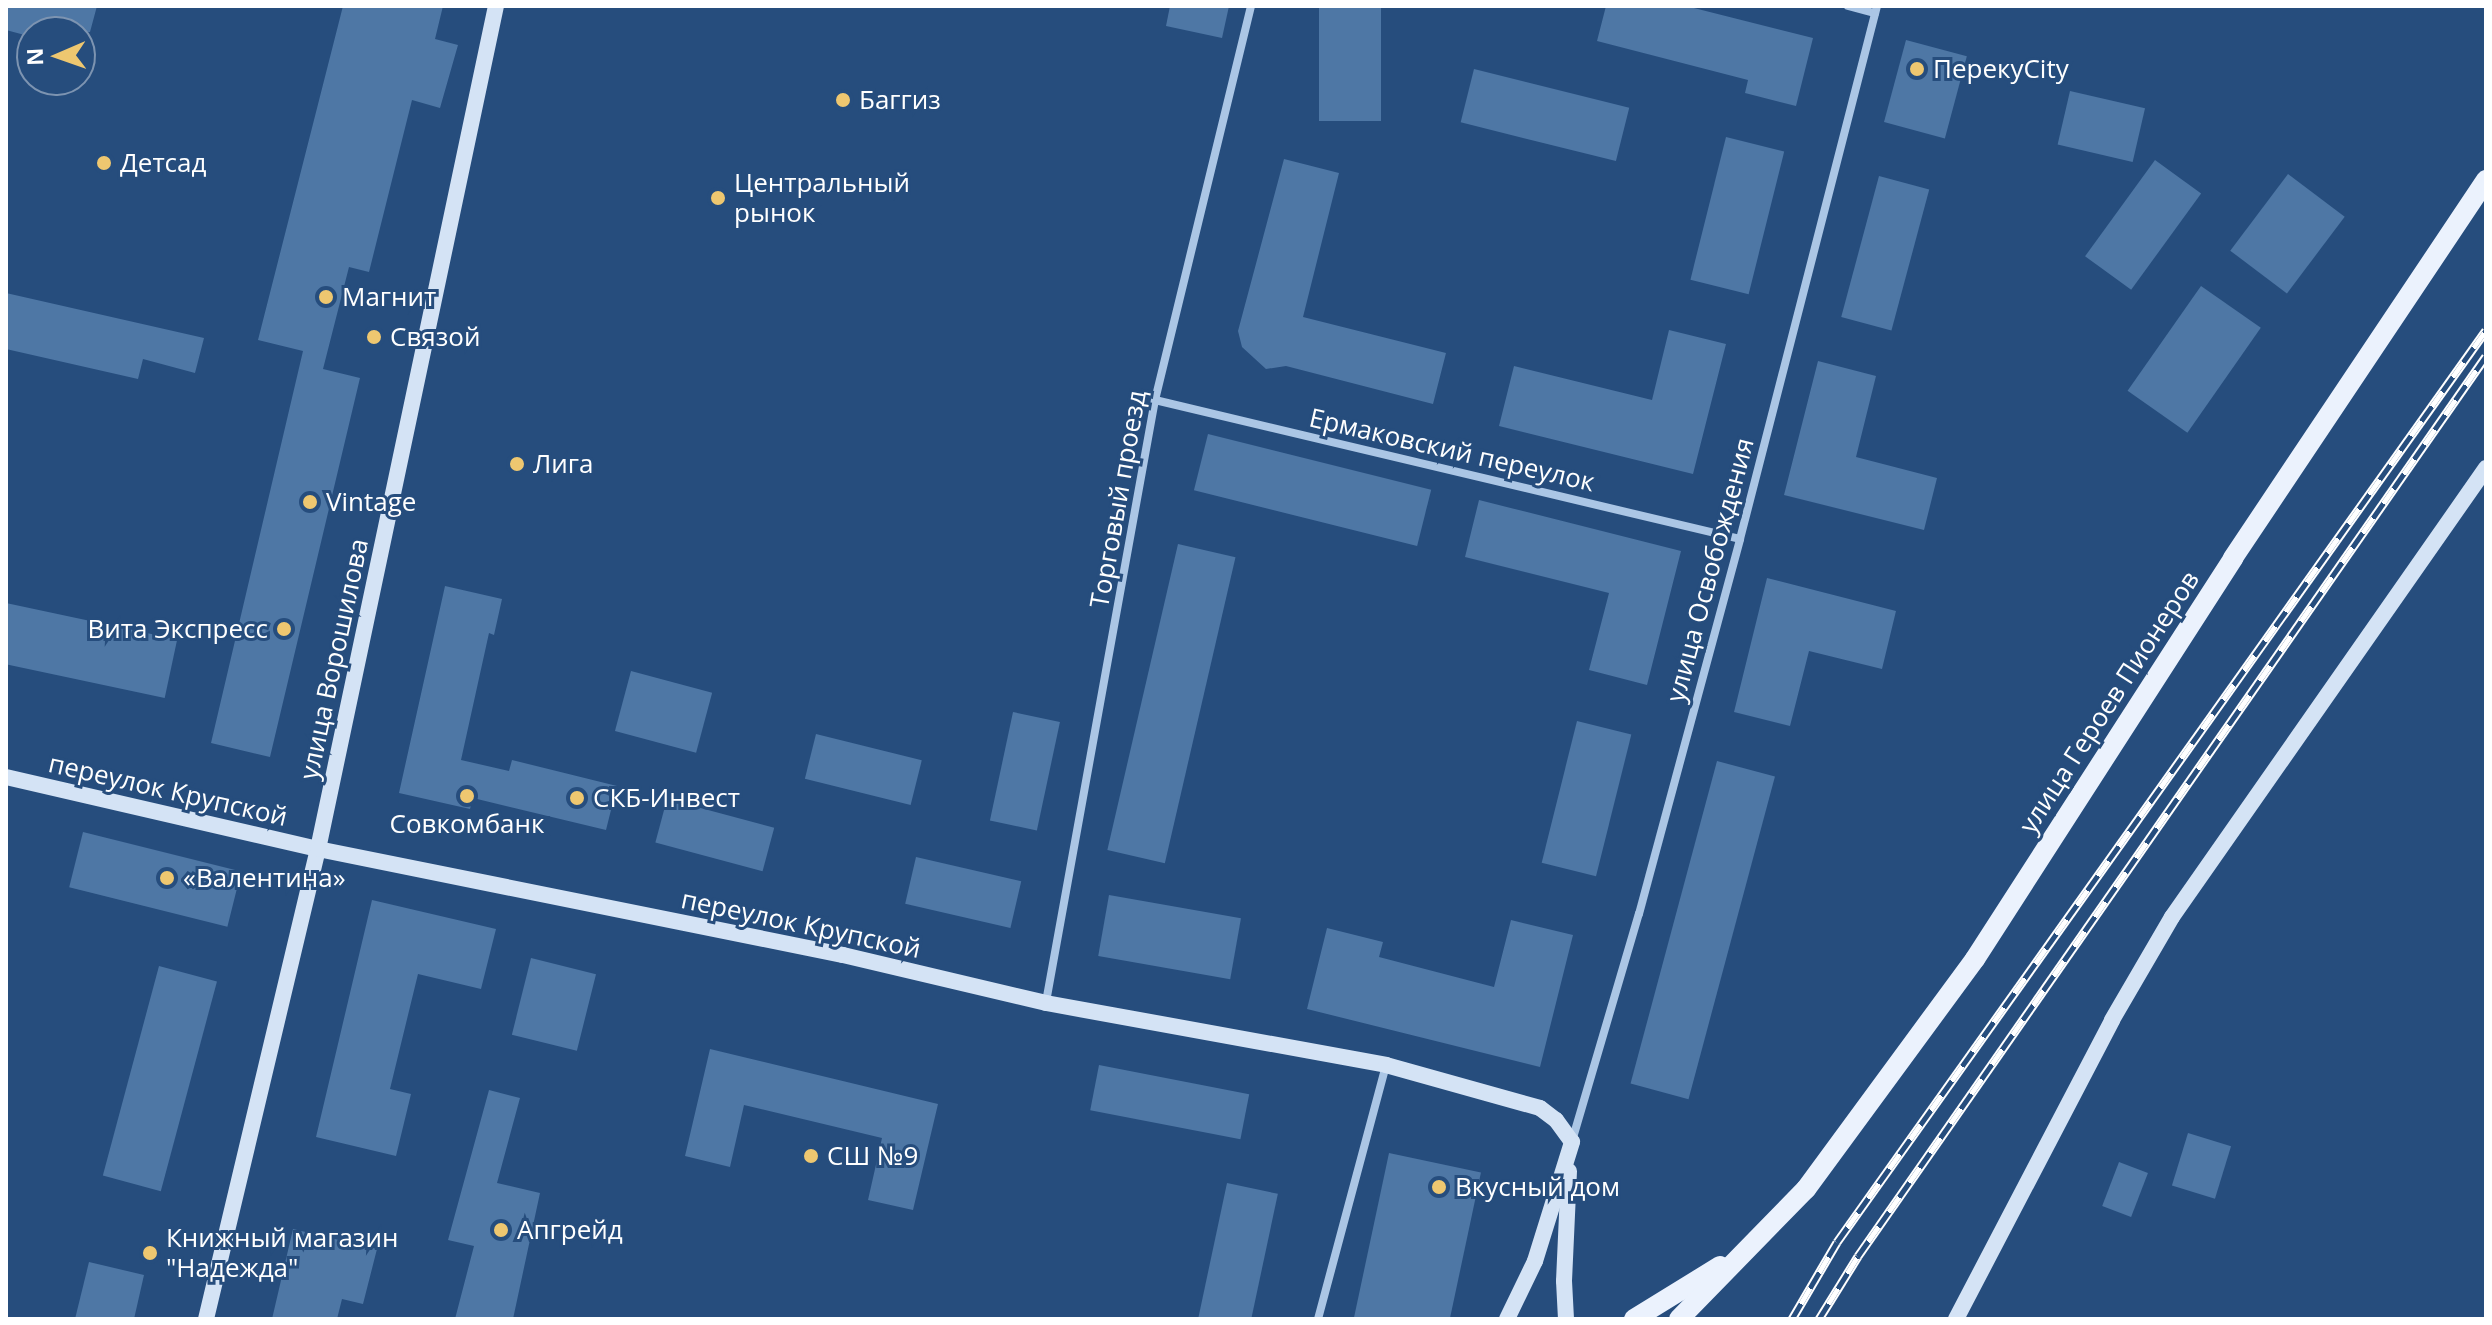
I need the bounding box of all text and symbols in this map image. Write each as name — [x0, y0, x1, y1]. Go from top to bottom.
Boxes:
north arrow — [16, 16, 96, 96]
text: N — [19, 47, 49, 66]
place label: ПерекуCity — [1933, 53, 2069, 85]
marker: ПерекуCity — [1908, 60, 1926, 78]
place label: Баггиз — [859, 84, 941, 116]
marker: Баггиз — [834, 91, 852, 109]
place label: Детсад — [120, 147, 206, 179]
marker: Детсад — [95, 154, 113, 172]
place label: Центральный рынок — [734, 167, 910, 228]
marker: Центральный рынок — [709, 189, 727, 207]
place label: Магнит — [342, 281, 436, 313]
marker: Магнит — [317, 288, 335, 306]
place label: Связой — [390, 321, 480, 353]
marker: Связой — [365, 328, 383, 346]
street label: Торговый проезд — [1083, 388, 1153, 610]
street label: Ермаковский переулок — [1306, 402, 1598, 498]
street label: улица Освобождения — [1660, 434, 1760, 706]
place label: Лига — [533, 448, 593, 480]
marker: Лига — [508, 455, 526, 473]
place label: Vintage — [326, 486, 416, 518]
marker: Vintage — [301, 493, 319, 511]
street label: улица Ворошилова — [293, 536, 375, 782]
street label: улица Героев Пионеров — [2012, 565, 2206, 839]
place label: Вита Экспресс — [87, 613, 268, 645]
marker: Вита Экспресс — [275, 620, 293, 638]
street label: переулок Крупской — [46, 747, 290, 833]
place label: СКБ-Инвест — [593, 782, 740, 814]
marker: Совкомбанк — [458, 787, 476, 805]
marker: СКБ-Инвест — [568, 789, 586, 807]
place label: Совкомбанк — [390, 808, 544, 840]
place label: «Валентина» — [183, 862, 346, 894]
marker: «Валентина» — [158, 869, 176, 887]
street label: переулок Крупской — [678, 883, 924, 965]
place label: СШ №9 — [827, 1140, 918, 1172]
marker: СШ №9 — [802, 1147, 820, 1165]
place label: Вкусный дом — [1455, 1171, 1620, 1203]
marker: Вкусный дом — [1430, 1178, 1448, 1196]
place label: Апгрейд — [517, 1214, 623, 1246]
marker: Апгрейд — [492, 1221, 510, 1239]
place label: Книжный магазин "Надежда" — [166, 1222, 398, 1284]
marker: Книжный магазин "Надежда" — [141, 1244, 159, 1262]

